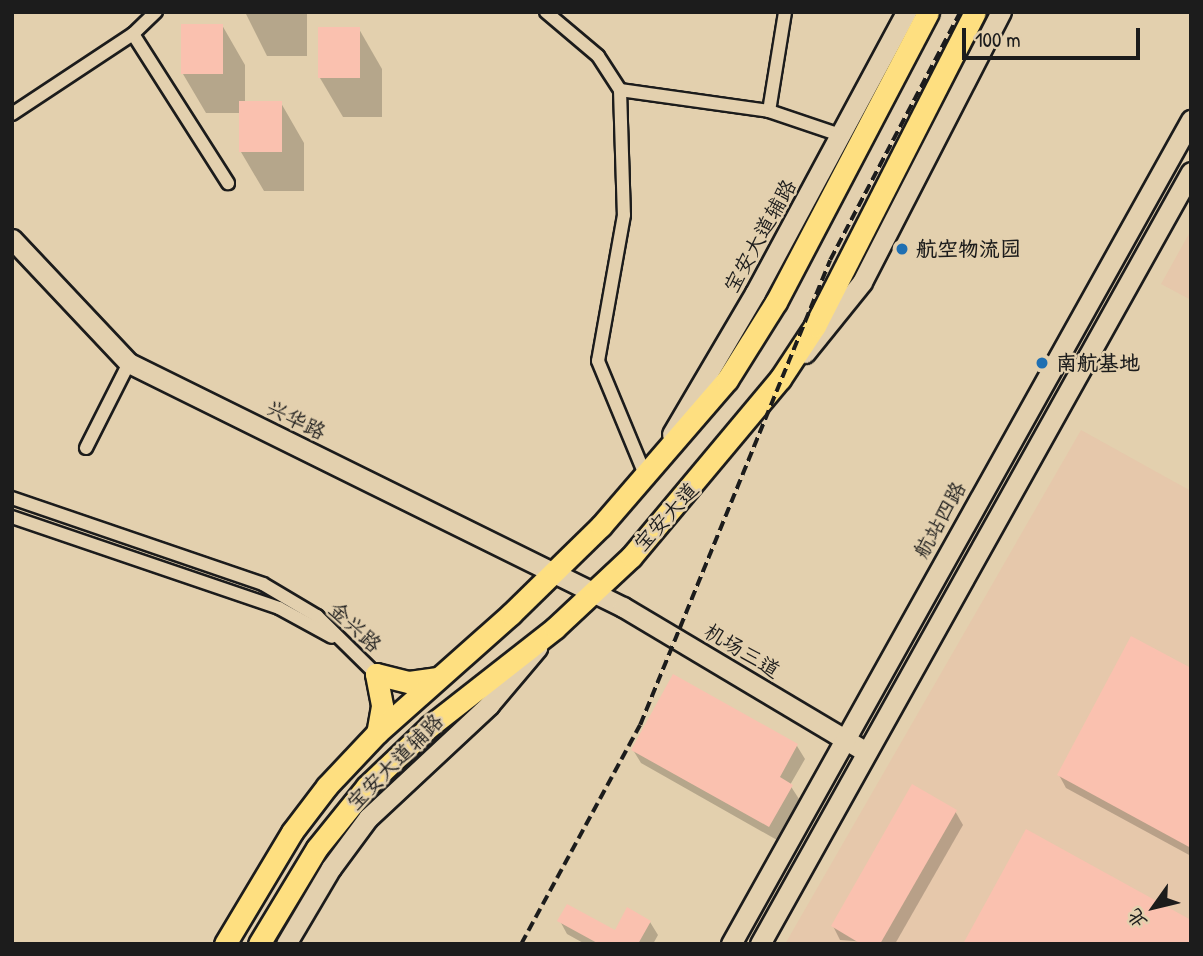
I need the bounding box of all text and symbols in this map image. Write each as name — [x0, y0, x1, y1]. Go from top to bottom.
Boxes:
scale bar — [965, 14, 1144, 58]
text: 100 m — [975, 25, 1021, 54]
street label: 宝安大道辅路 — [718, 175, 802, 297]
place label: 航空物流园 — [916, 236, 1021, 262]
marker: 航空物流园 — [894, 241, 910, 257]
place label: 南航基地 — [1056, 350, 1140, 376]
marker: 南航基地 — [1034, 355, 1050, 371]
street label: 兴华路 — [262, 395, 330, 445]
street label: 宝安大道 — [629, 477, 703, 557]
street label: 航站四路 — [909, 477, 971, 563]
street label: 金兴路 — [323, 596, 387, 658]
street label: 机场三道 — [700, 619, 784, 683]
street label: 宝安大道辅路 — [342, 709, 448, 815]
north arrow — [1119, 872, 1189, 942]
text: 北 — [1121, 904, 1153, 934]

